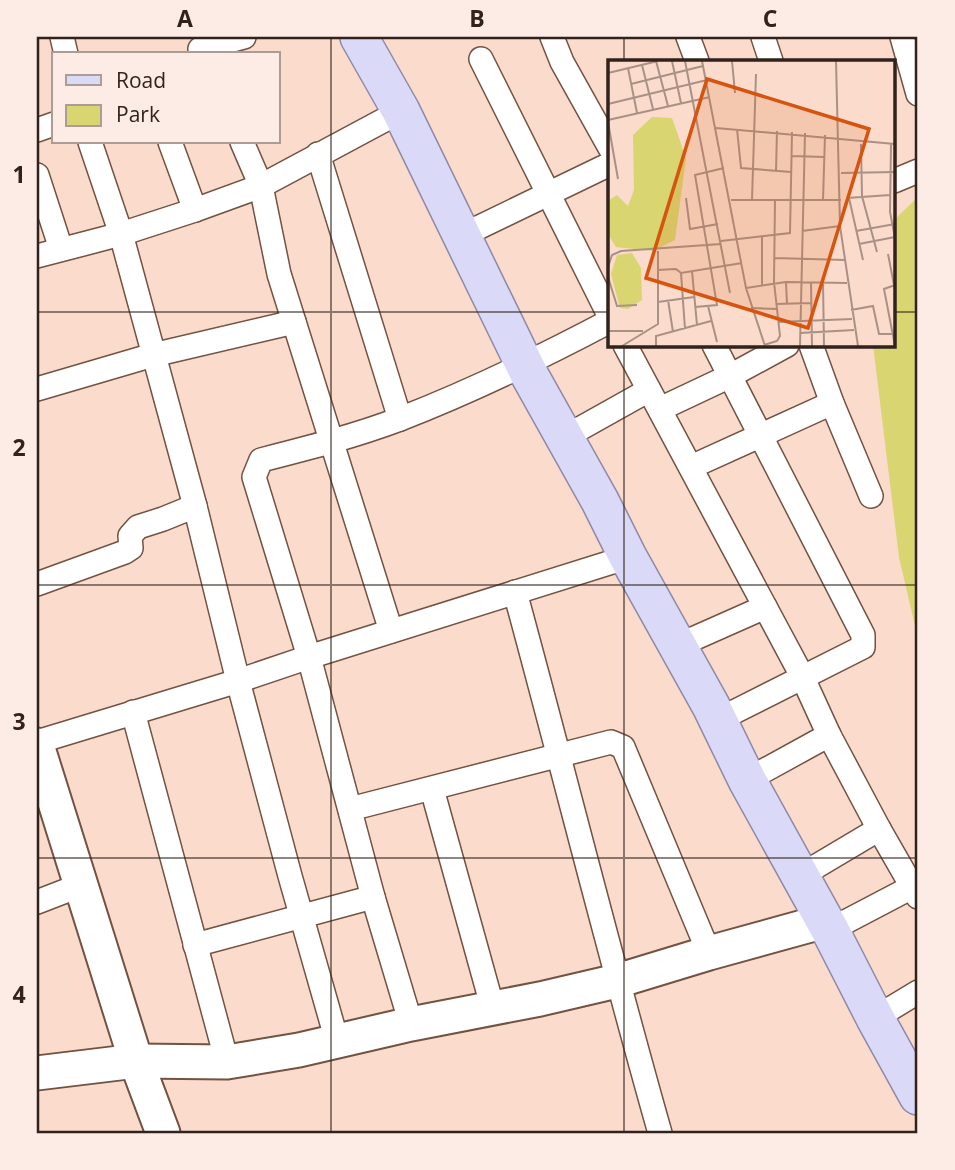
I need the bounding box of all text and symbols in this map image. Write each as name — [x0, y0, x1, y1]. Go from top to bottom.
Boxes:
text: A — [177, 2, 193, 34]
text: B — [469, 2, 485, 34]
text: C — [763, 2, 777, 34]
legend — [52, 52, 280, 144]
inset map — [608, 60, 895, 346]
text: Road — [116, 66, 166, 94]
text: Park — [116, 100, 160, 128]
text: 1 — [12, 158, 26, 190]
text: 2 — [12, 431, 26, 463]
text: 3 — [12, 705, 26, 737]
text: 4 — [12, 978, 26, 1010]

